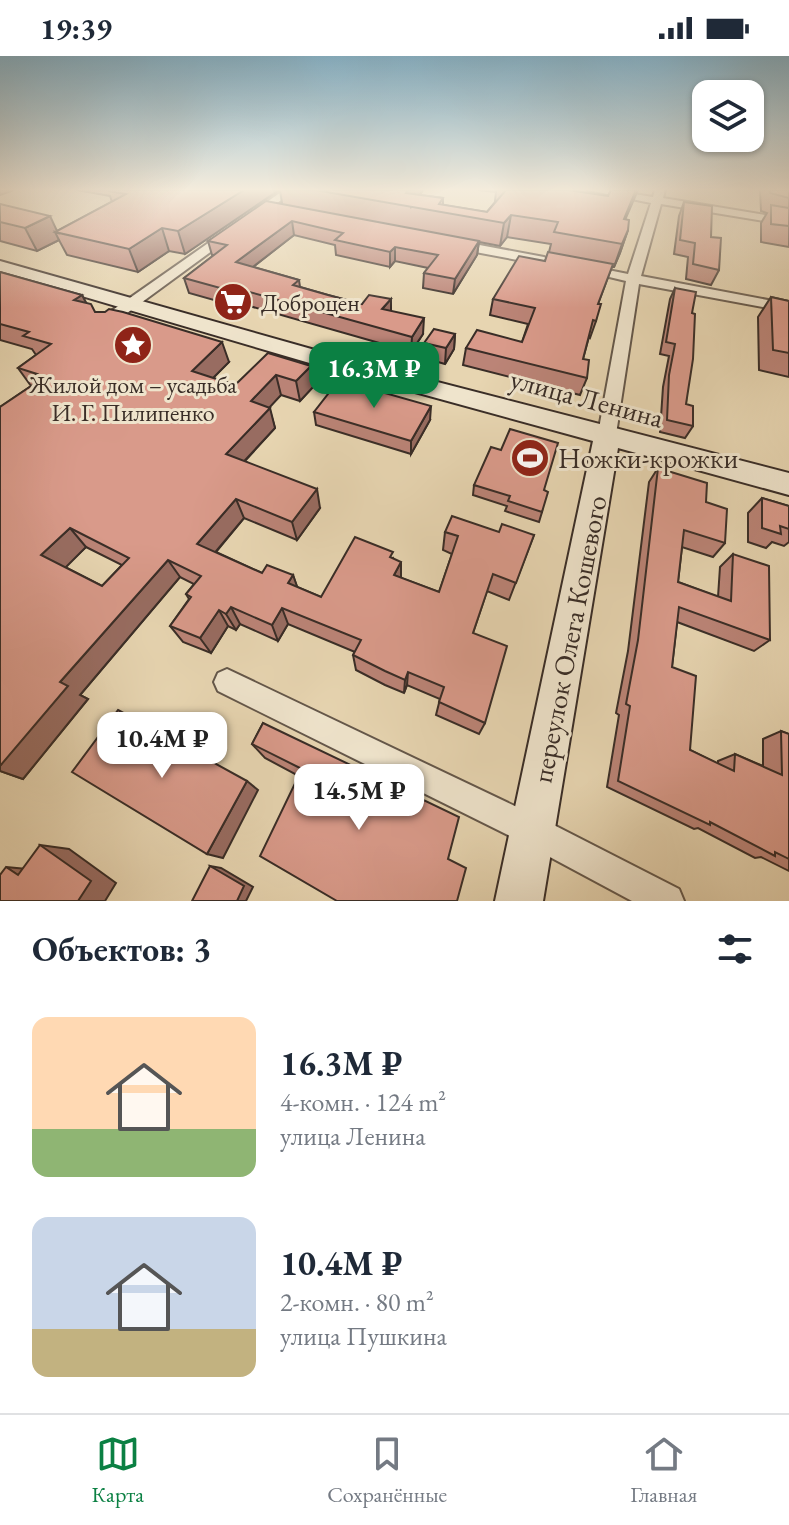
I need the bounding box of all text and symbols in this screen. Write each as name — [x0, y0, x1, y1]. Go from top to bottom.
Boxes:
text: 19:39 — [40, 9, 112, 48]
map controls — [692, 80, 764, 152]
button: layers — [692, 80, 764, 152]
supermarket icon: Доброцен — [212, 281, 254, 323]
place label: Доброцен — [261, 287, 360, 318]
place icon: Жилой дом – усадьба И. Г. Пилипенко — [112, 324, 154, 366]
pin: 16.3M ₽ — [300, 342, 448, 410]
text: 16.3M ₽ — [327, 351, 421, 385]
street label: улица Ленина — [507, 360, 668, 436]
place label: Жилой дом – усадьба И. Г. Пилипенко — [28, 369, 237, 428]
sports icon: Ножки-крожки — [509, 437, 551, 479]
place label: Ножки-крожки — [558, 440, 738, 476]
street label: переулок Олега Кошевого — [524, 492, 614, 786]
pin: 10.4M ₽ — [88, 712, 236, 780]
text: 10.4M ₽ — [115, 721, 209, 755]
pin: 14.5M ₽ — [285, 764, 433, 832]
text: 14.5M ₽ — [312, 773, 406, 807]
text: Объектов: 3 — [32, 927, 211, 971]
icon: filters — [713, 927, 757, 971]
text: 16.3M ₽ — [280, 1041, 403, 1085]
icon: home — [96, 1049, 192, 1145]
text: 4-комн. · 124 m² — [280, 1085, 446, 1119]
text: улица Ленина — [280, 1119, 426, 1153]
text: 10.4M ₽ — [280, 1241, 403, 1285]
icon: home — [96, 1249, 192, 1345]
text: 2-комн. · 80 m² — [280, 1285, 434, 1319]
text: улица Пушкина — [280, 1319, 447, 1353]
tab: Карта — [92, 1432, 144, 1509]
tab: Сохранённые — [327, 1432, 447, 1509]
tab: Главная — [630, 1432, 697, 1509]

